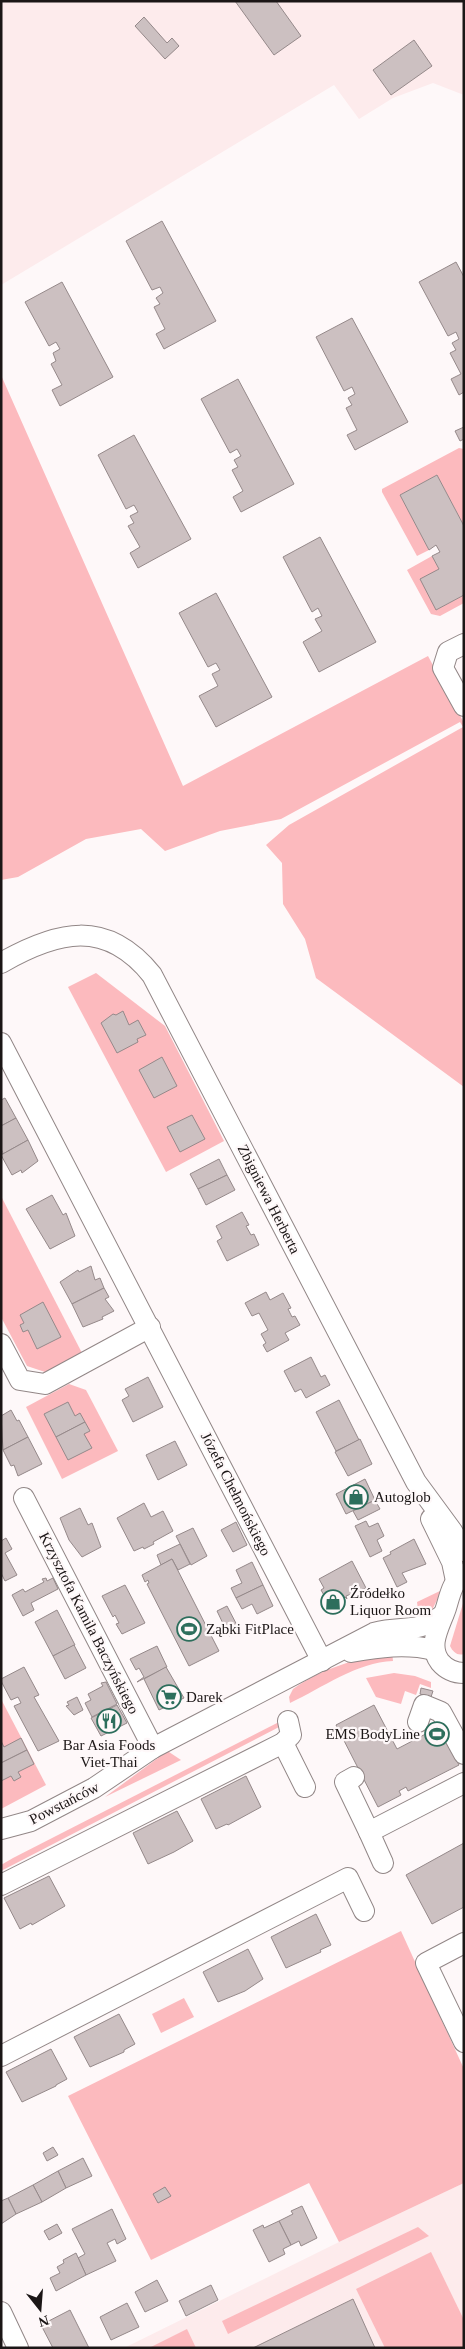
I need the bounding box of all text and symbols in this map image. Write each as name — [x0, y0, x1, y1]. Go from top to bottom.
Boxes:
street label: Zbigniewa Herberta — [235, 1142, 304, 1257]
street label: Józefa Chełmońskiego — [198, 1430, 274, 1558]
shop icon: Autoglob — [343, 1484, 369, 1510]
place label: Autoglob — [374, 1489, 431, 1505]
street label: Krzysztofa Kamila Baczyńskiego — [36, 1530, 142, 1716]
place label: Źródełko Liquor Room — [350, 1585, 432, 1618]
shop icon: Źródełko Liquor Room — [320, 1589, 346, 1615]
sports icon: Ząbki FitPlace — [176, 1616, 202, 1642]
place label: Ząbki FitPlace — [206, 1621, 294, 1637]
supermarket icon: Darek — [156, 1684, 182, 1710]
place label: Darek — [186, 1689, 223, 1705]
restaurant icon: Bar Asia Foods Viet-Thai — [96, 1708, 122, 1734]
sports icon: EMS BodyLine — [424, 1721, 450, 1747]
place label: EMS BodyLine — [325, 1726, 420, 1742]
place label: Bar Asia Foods Viet-Thai — [63, 1737, 155, 1770]
street label: Powstańców — [27, 1779, 102, 1827]
north arrow — [15, 2284, 65, 2334]
text: N — [37, 2312, 51, 2330]

